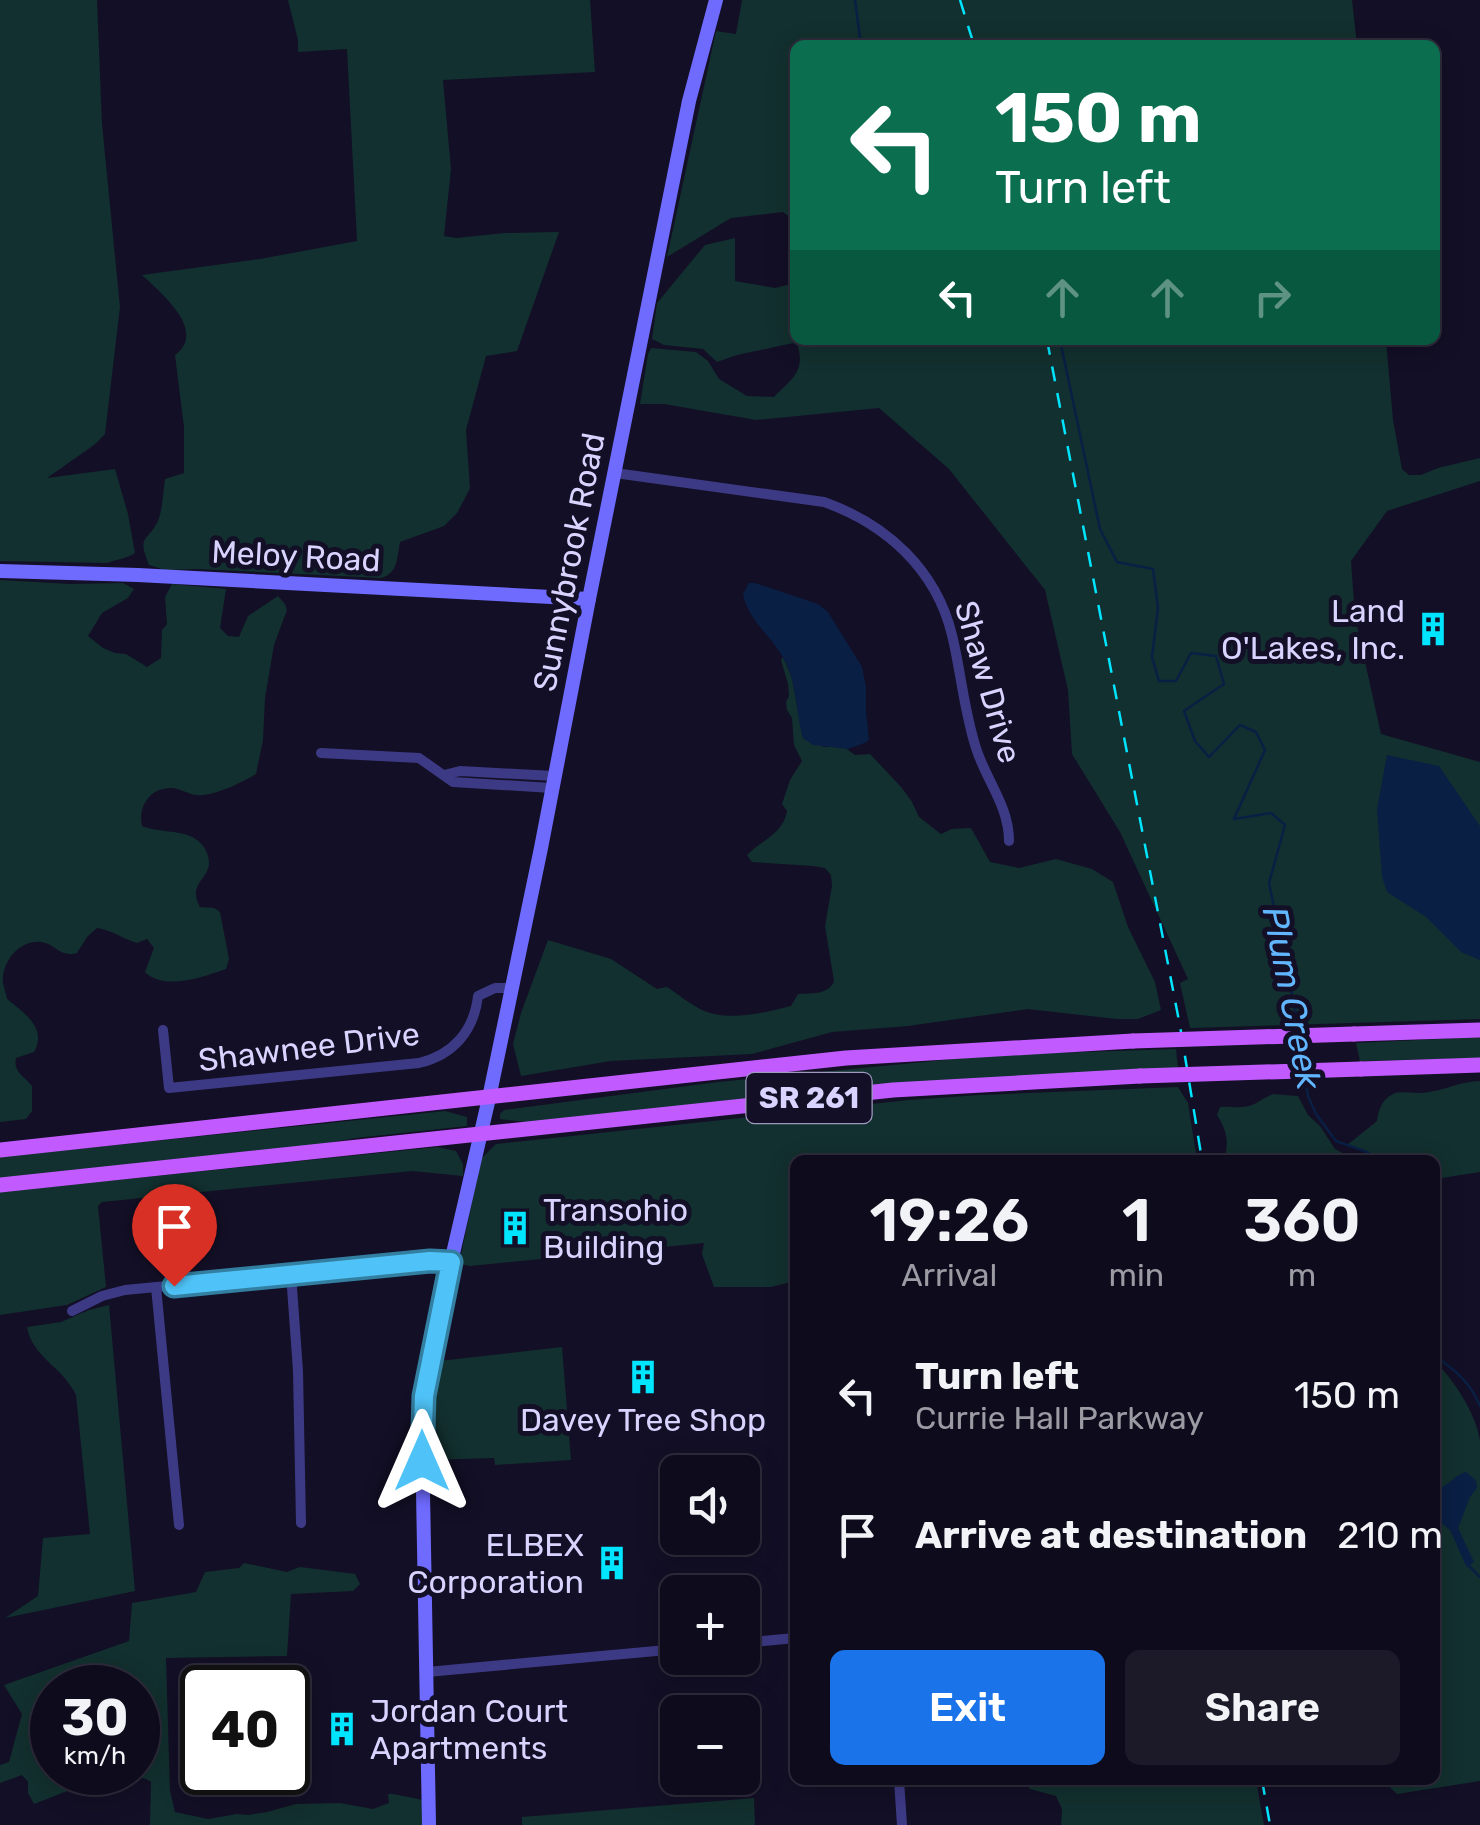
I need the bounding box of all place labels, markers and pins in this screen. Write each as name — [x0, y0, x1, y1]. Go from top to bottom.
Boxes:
place label: Land O'Lakes, Inc. — [1221, 592, 1405, 667]
building icon: Land O'Lakes, Inc. — [1414, 610, 1452, 648]
pin — [132, 1184, 217, 1287]
place label: Transohio Building — [543, 1191, 688, 1266]
building icon: Transohio Building — [496, 1209, 534, 1247]
building icon: Davey Tree Shop — [624, 1358, 662, 1396]
place label: Davey Tree Shop — [520, 1401, 766, 1439]
place label: ELBEX Corporation — [407, 1526, 584, 1601]
building icon: ELBEX Corporation — [593, 1544, 631, 1582]
place label: Jordan Court Apartments — [370, 1692, 568, 1767]
building icon: Jordan Court Apartments — [323, 1710, 361, 1748]

